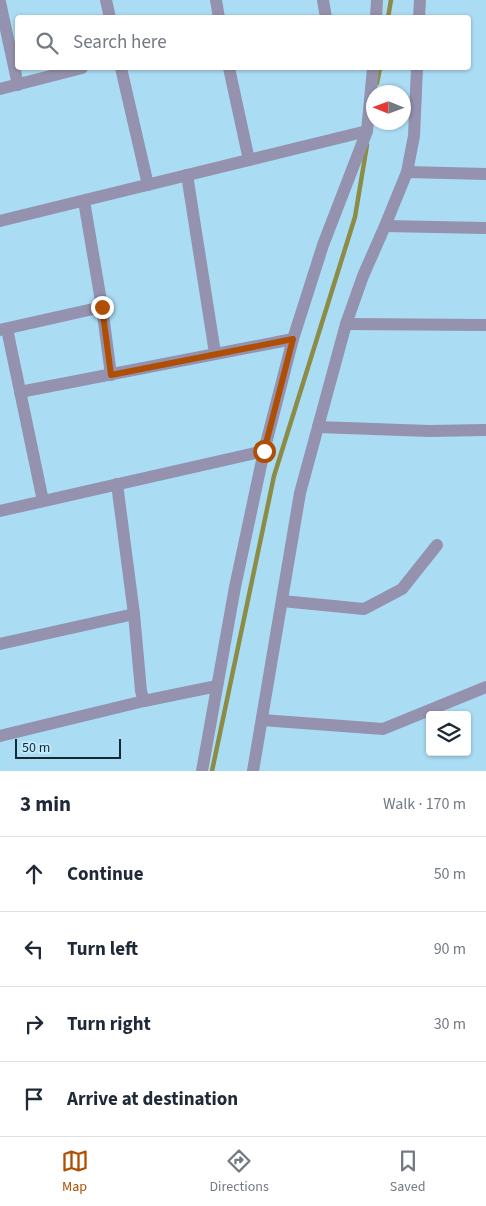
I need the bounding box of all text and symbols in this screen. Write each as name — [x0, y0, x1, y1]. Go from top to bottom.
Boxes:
search box — [15, 15, 471, 70]
icon: search — [33, 29, 61, 57]
text: Search here — [73, 29, 167, 56]
north arrow — [366, 85, 411, 130]
route end — [91, 296, 114, 319]
route start — [253, 440, 276, 463]
map controls — [426, 711, 471, 756]
button: layers — [426, 711, 471, 756]
scale bar — [15, 736, 121, 759]
text: 50 m — [22, 738, 50, 758]
text: 3 min — [20, 789, 71, 819]
text: Walk · 170 m — [383, 793, 466, 815]
icon: ahead — [20, 860, 48, 888]
text: Continue — [67, 861, 144, 888]
text: 50 m — [434, 863, 466, 885]
icon: left — [20, 935, 48, 963]
text: Turn left — [67, 936, 138, 963]
text: 90 m — [434, 938, 466, 960]
icon: right — [20, 1010, 48, 1038]
text: Turn right — [67, 1011, 151, 1038]
text: 30 m — [434, 1013, 466, 1035]
icon: arrive — [20, 1085, 48, 1113]
text: Arrive at destination — [67, 1086, 238, 1113]
tab: Map — [61, 1147, 89, 1197]
tab: Directions — [210, 1147, 269, 1197]
tab: Saved — [390, 1147, 425, 1197]

